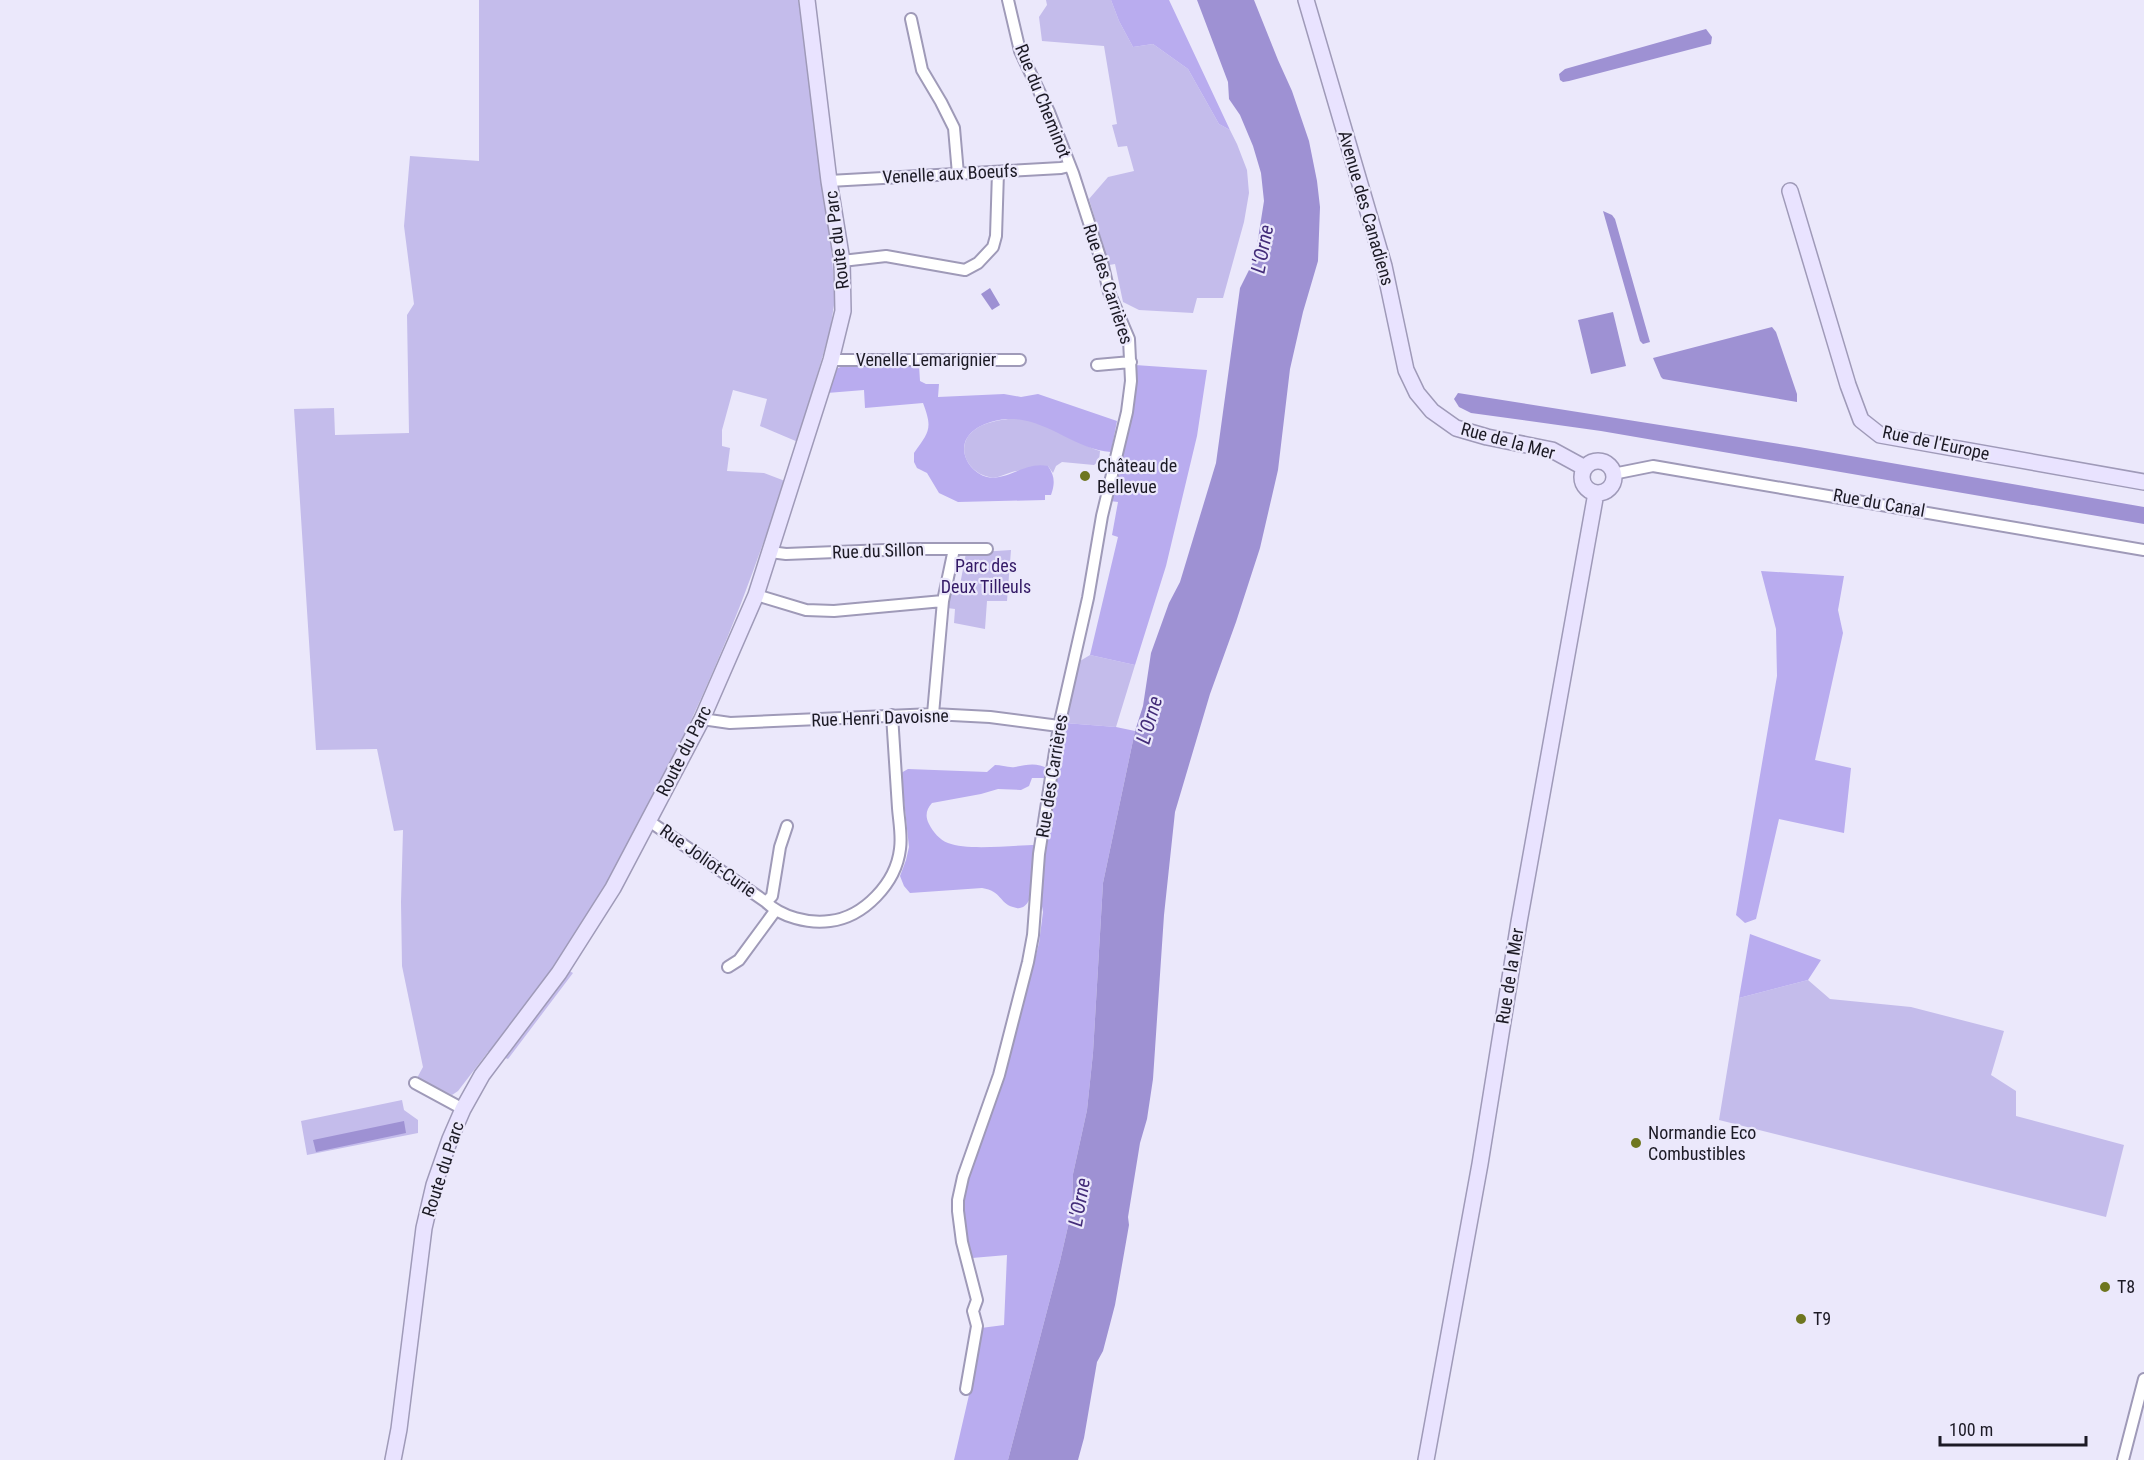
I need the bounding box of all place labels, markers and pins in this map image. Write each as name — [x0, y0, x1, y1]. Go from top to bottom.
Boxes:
place label: Château de Bellevue — [1097, 455, 1177, 497]
marker: Château de Bellevue — [1078, 469, 1092, 483]
place label: Normandie Eco Combustibles — [1648, 1122, 1756, 1164]
marker: Normandie Eco Combustibles — [1629, 1136, 1643, 1150]
place label: T8 — [2117, 1276, 2135, 1297]
marker: T8 — [2098, 1280, 2112, 1294]
place label: T9 — [1813, 1308, 1831, 1329]
marker: T9 — [1794, 1312, 1808, 1326]

